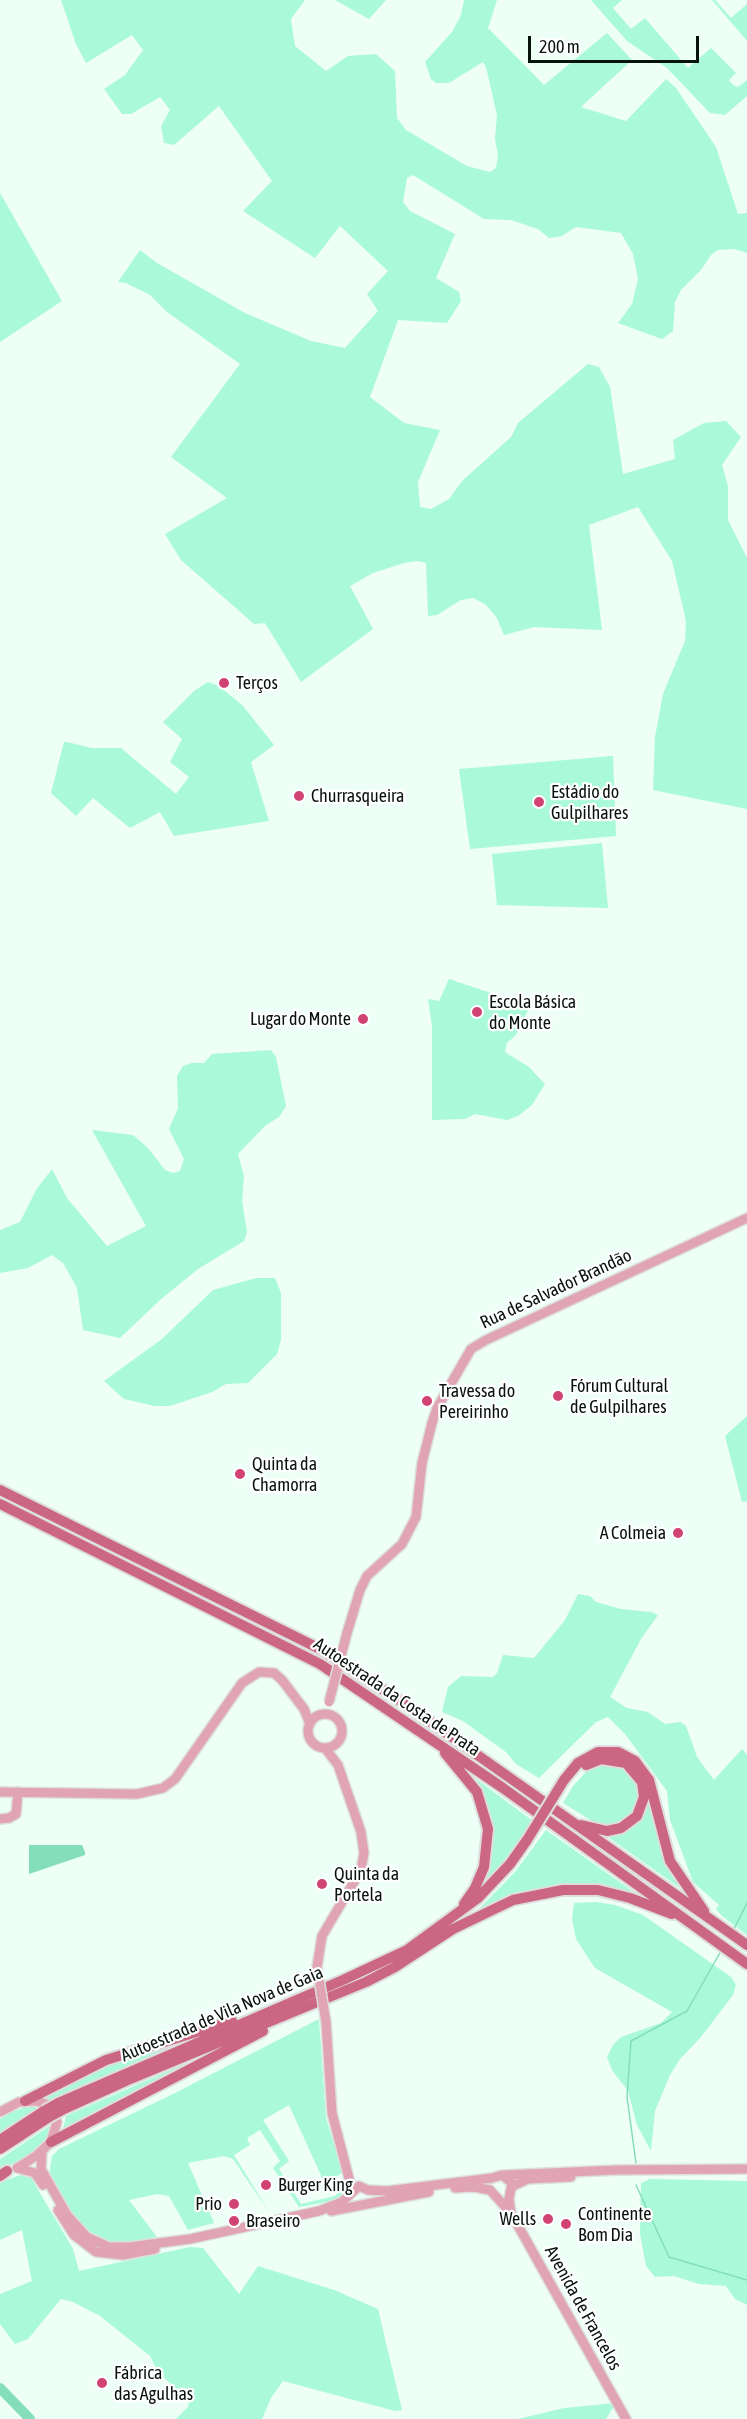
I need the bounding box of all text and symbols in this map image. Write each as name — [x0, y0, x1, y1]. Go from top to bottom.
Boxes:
scale bar — [531, 24, 702, 62]
text: 200 m — [539, 36, 580, 57]
place label: Terços — [236, 672, 278, 694]
marker: Terços — [217, 676, 231, 690]
place label: Estádio do Gulpilhares — [551, 781, 628, 824]
place label: Churrasqueira — [311, 785, 404, 807]
marker: Churrasqueira — [292, 789, 306, 803]
marker: Estádio do Gulpilhares — [532, 795, 546, 809]
place label: Escola Básica do Monte — [489, 991, 576, 1034]
marker: Escola Básica do Monte — [470, 1005, 484, 1019]
place label: Lugar do Monte — [250, 1008, 351, 1030]
marker: Lugar do Monte — [356, 1012, 370, 1026]
street label: Rua de Salvador Brandão — [477, 1244, 635, 1334]
place label: Fórum Cultural de Gulpilhares — [570, 1375, 668, 1418]
place label: Travessa do Pereirinho — [439, 1380, 515, 1422]
marker: Fórum Cultural de Gulpilhares — [551, 1389, 565, 1403]
marker: Travessa do Pereirinho — [420, 1394, 434, 1408]
place label: Quinta da Chamorra — [252, 1453, 317, 1496]
marker: Quinta da Chamorra — [233, 1467, 247, 1481]
place label: A Colmeia — [600, 1522, 666, 1544]
marker: A Colmeia — [671, 1526, 685, 1540]
street label: Autoestrada da Costa de Prata — [309, 1633, 485, 1761]
place label: Quinta da Portela — [334, 1863, 399, 1906]
marker: Quinta da Portela — [315, 1877, 329, 1891]
street label: Autoestrada de Vila Nova de Gaia — [118, 1962, 326, 2066]
place label: Burger King — [278, 2174, 353, 2196]
marker: Burger King — [259, 2178, 273, 2192]
place label: Prio — [195, 2193, 222, 2215]
marker: Prio — [227, 2197, 241, 2211]
place label: Continente Bom Dia — [578, 2203, 651, 2246]
place label: Wells — [499, 2208, 536, 2230]
place label: Braseiro — [246, 2210, 300, 2232]
marker: Wells — [541, 2212, 555, 2226]
marker: Braseiro — [227, 2214, 241, 2228]
marker: Continente Bom Dia — [559, 2217, 573, 2231]
street label: Avenida de Francelos — [540, 2242, 626, 2374]
place label: Fábrica das Agulhas — [114, 2362, 193, 2404]
marker: Fábrica das Agulhas — [95, 2376, 109, 2390]

